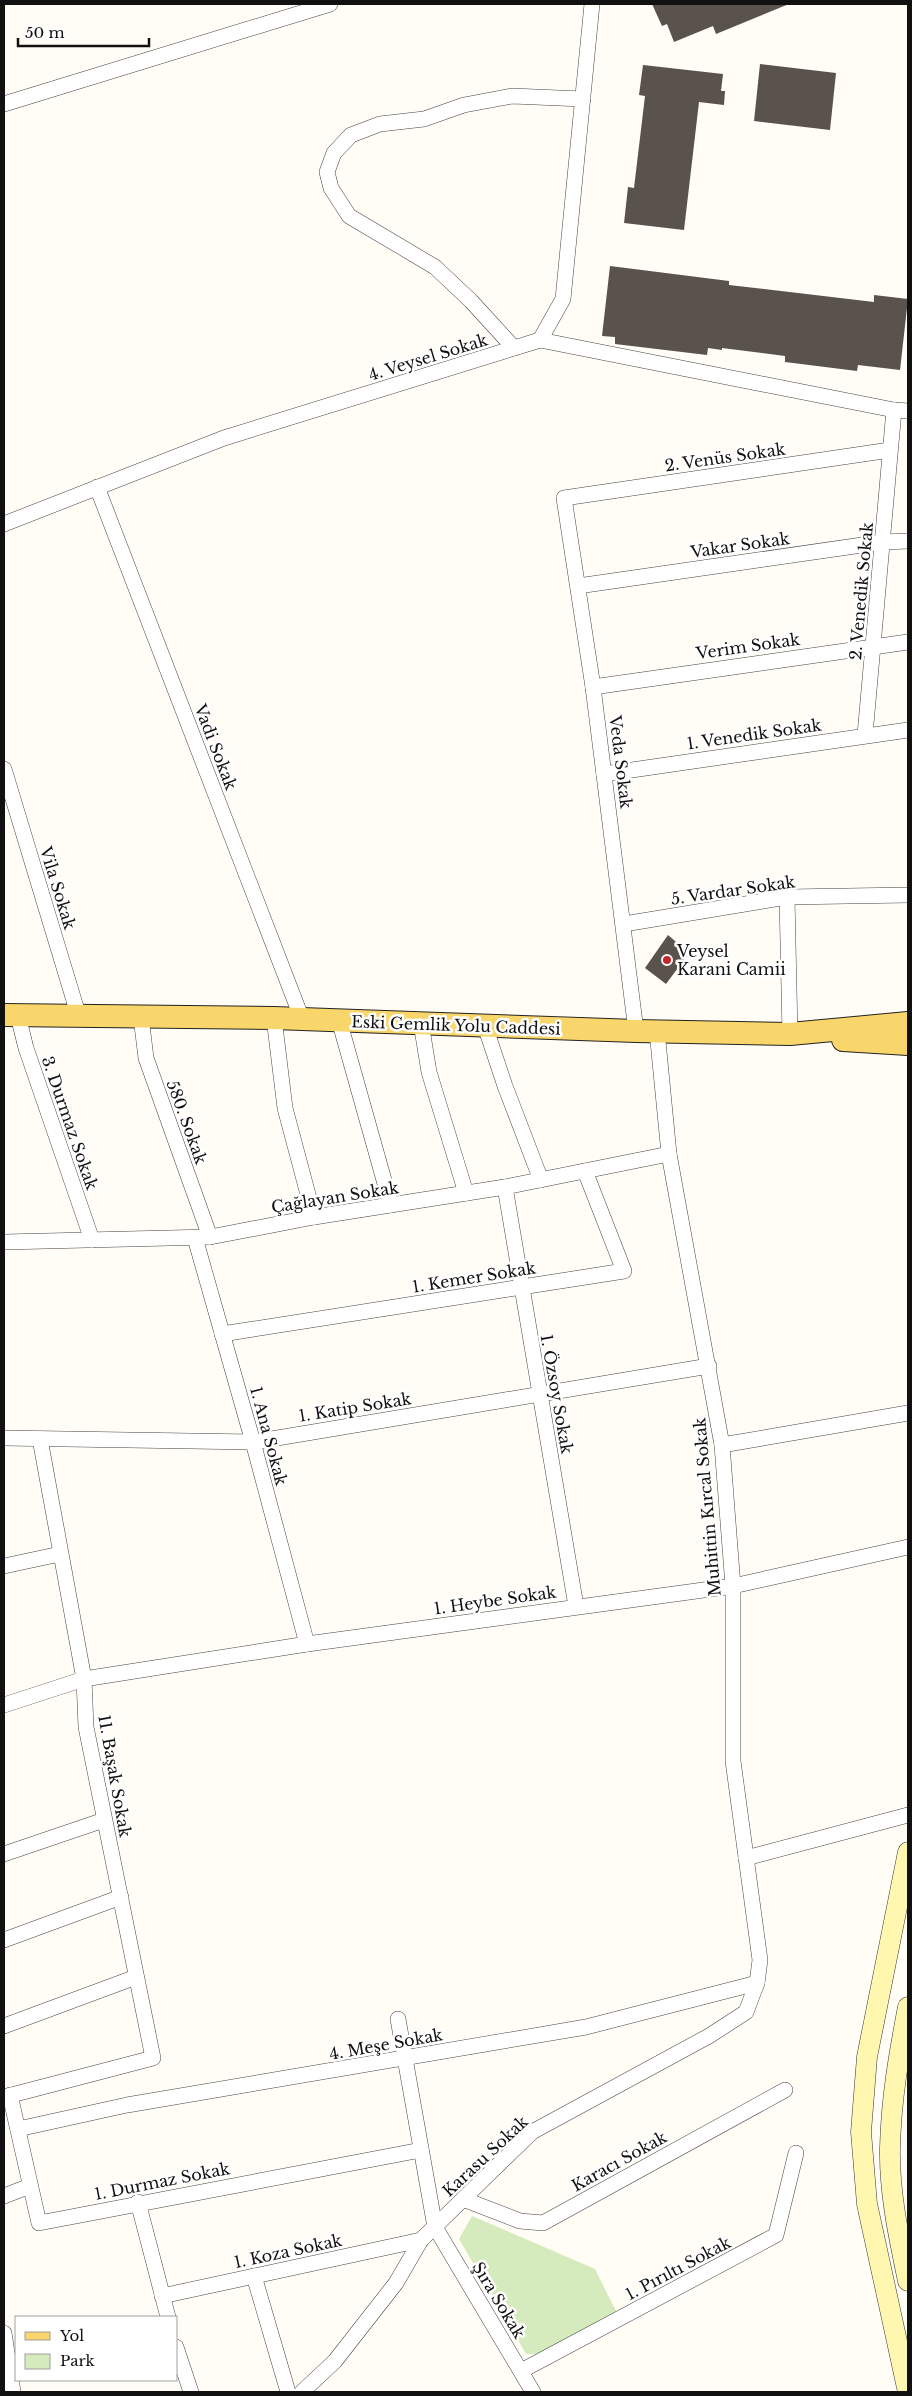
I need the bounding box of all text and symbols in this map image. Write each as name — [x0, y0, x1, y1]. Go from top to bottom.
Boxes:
scale bar — [18, 15, 149, 47]
text: 50 m — [25, 23, 65, 42]
street label: 4. Veysel Sokak — [366, 329, 490, 385]
street label: 2. Venüs Sokak — [664, 439, 787, 475]
street label: 2. Venedik Sokak — [845, 521, 877, 661]
street label: Vakar Sokak — [688, 528, 791, 562]
street label: Verim Sokak — [694, 629, 801, 663]
street label: Vadi Sokak — [190, 700, 242, 793]
street label: Veda Sokak — [605, 713, 637, 810]
street label: 1. Venedik Sokak — [685, 715, 823, 753]
street label: Vila Sokak — [36, 843, 80, 932]
street label: 5. Vardar Sokak — [670, 871, 797, 909]
place label: Veysel Karani Camii — [676, 941, 786, 979]
marker: Veysel Karani Camii — [661, 954, 673, 966]
street label: Eski Gemlik Yolu Caddesi — [351, 1011, 562, 1039]
street label: 3. Durmaz Sokak — [38, 1054, 102, 1193]
street label: 580. Sokak — [163, 1077, 212, 1167]
street label: Çağlayan Sokak — [270, 1177, 400, 1217]
street label: 1. Kemer Sokak — [411, 1257, 537, 1297]
street label: 1. Özsoy Sokak — [537, 1333, 577, 1455]
street label: 1. Ana Sokak — [246, 1384, 292, 1488]
street label: 1. Katip Sokak — [297, 1388, 413, 1426]
street label: Muhittin Kırcal Sokak — [689, 1417, 725, 1597]
street label: 1. Heybe Sokak — [433, 1582, 558, 1618]
street label: 11. Başak Sokak — [94, 1713, 136, 1839]
street label: 4. Meşe Sokak — [328, 2024, 444, 2064]
street label: Karasu Sokak — [438, 2111, 532, 2201]
street label: Karacı Sokak — [568, 2127, 670, 2195]
street label: 1. Durmaz Sokak — [93, 2158, 231, 2204]
street label: 1. Koza Sokak — [232, 2230, 344, 2272]
street label: 1. Pırıltı Sokak — [622, 2232, 734, 2304]
street label: Şıra Sokak — [468, 2258, 530, 2342]
legend — [15, 2316, 178, 2381]
text: Yol — [59, 2326, 84, 2345]
text: Park — [60, 2351, 96, 2370]

